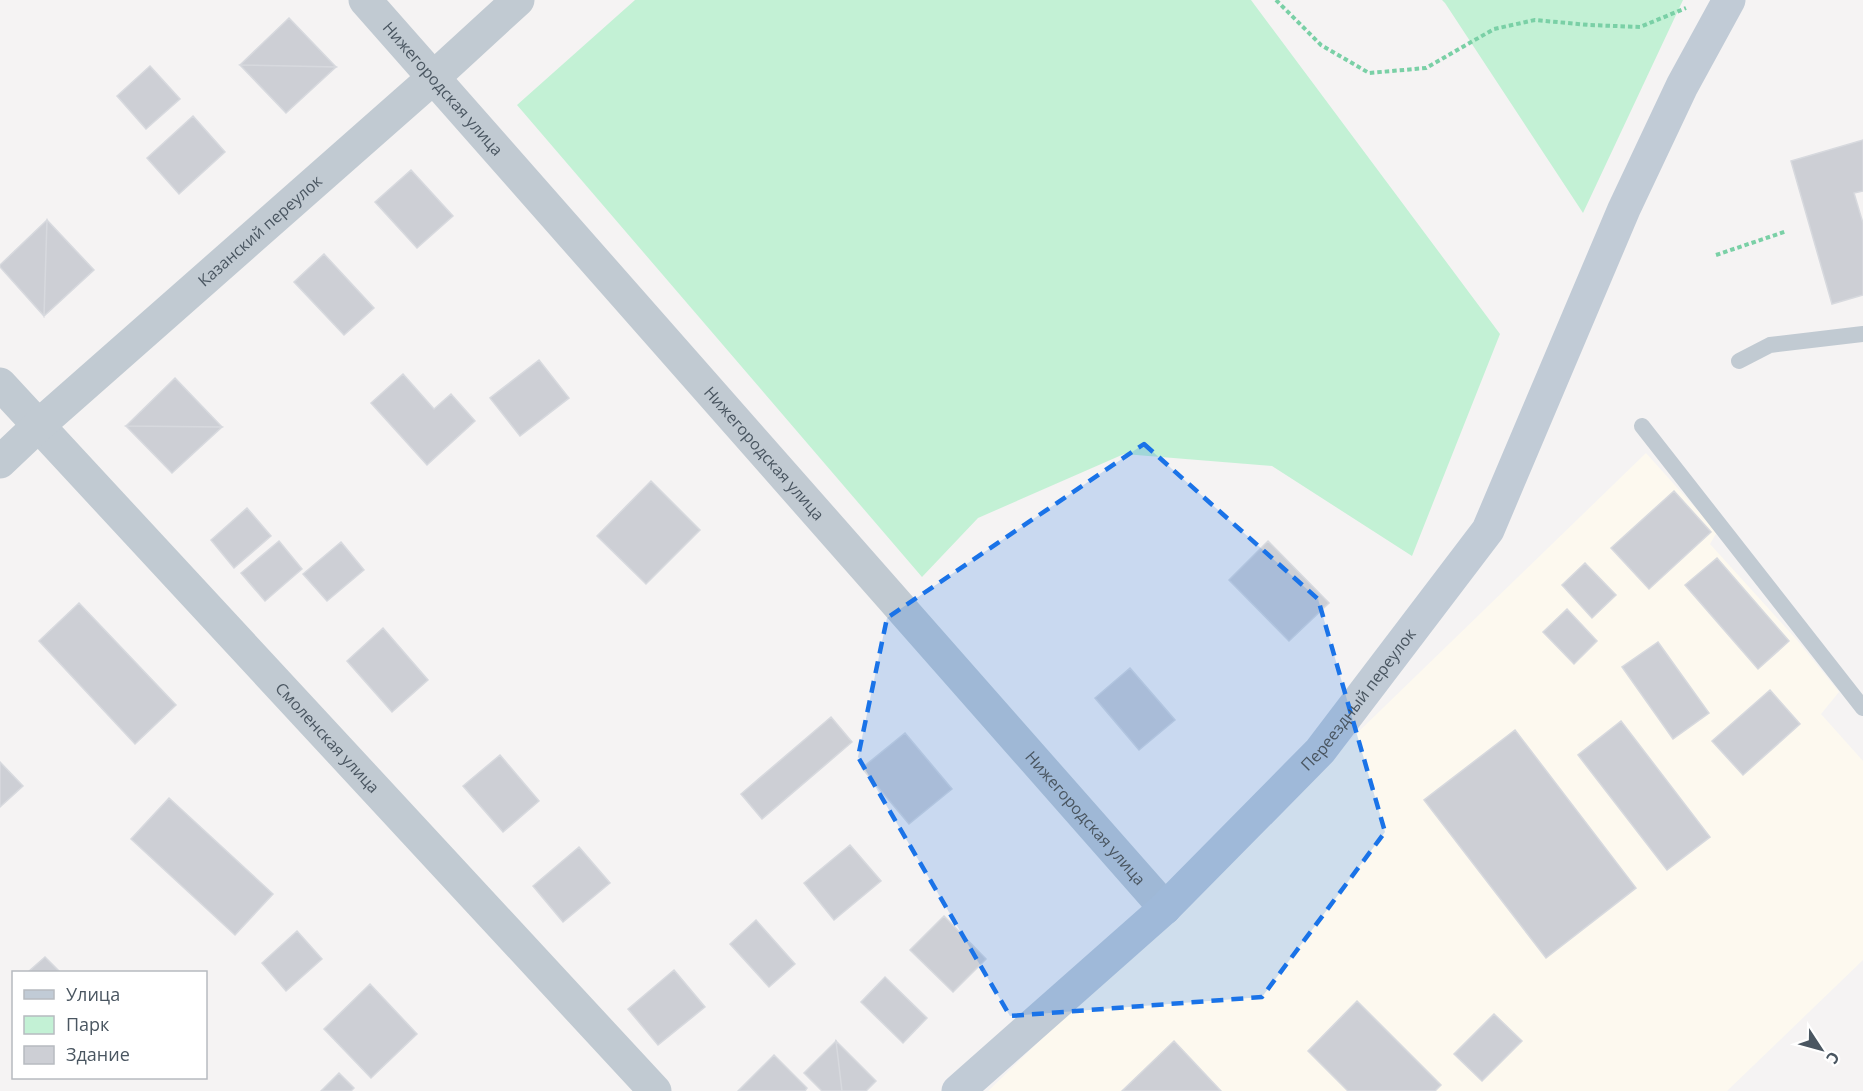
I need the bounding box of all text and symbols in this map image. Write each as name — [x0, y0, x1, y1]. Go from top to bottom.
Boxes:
street label: Нижегородская улица — [378, 17, 508, 160]
street label: Казанский переулок — [193, 169, 327, 291]
street label: Нижегородская улица — [699, 381, 829, 525]
street label: Переездный переулок — [1296, 623, 1421, 775]
street label: Смоленская улица — [271, 677, 385, 798]
street label: Нижегородская улица — [1020, 746, 1151, 890]
legend — [12, 971, 207, 1079]
text: Улица — [66, 982, 120, 1006]
text: Парк — [66, 1012, 110, 1036]
north arrow — [1791, 1019, 1851, 1079]
text: Здание — [66, 1042, 130, 1066]
text: С — [1821, 1047, 1845, 1068]

